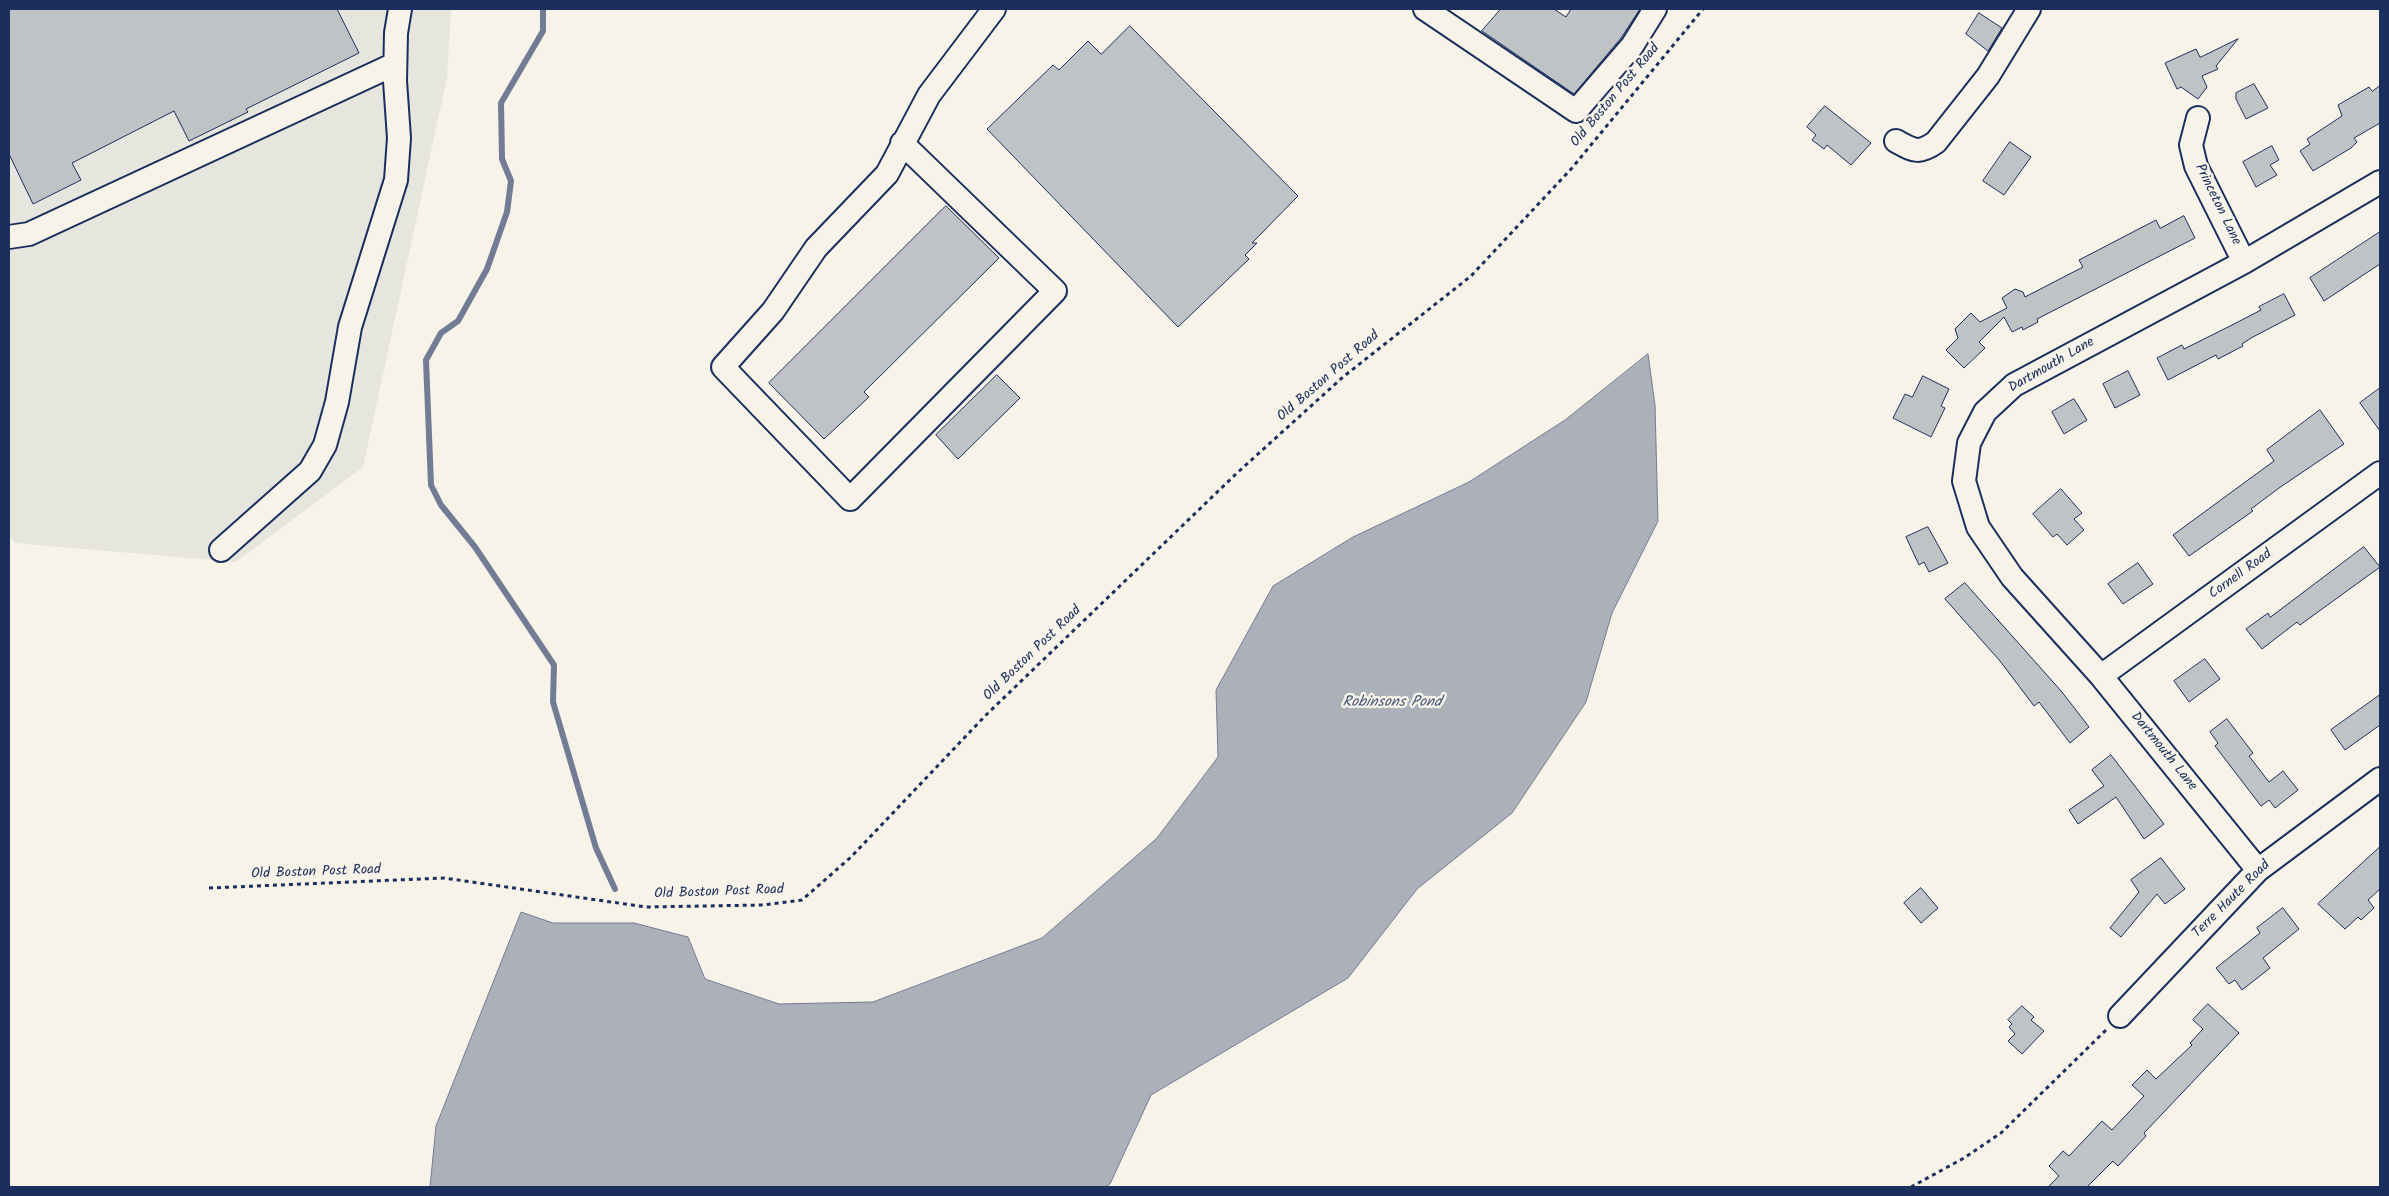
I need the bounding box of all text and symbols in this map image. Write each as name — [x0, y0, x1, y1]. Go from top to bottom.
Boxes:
street label: Old Boston Post Road — [1568, 41, 1664, 151]
street label: Princeton Lane — [2190, 162, 2244, 248]
street label: Old Boston Post Road — [1275, 328, 1383, 426]
street label: Dartmouth Lane — [2006, 335, 2098, 397]
street label: Cornell Road — [2206, 547, 2276, 603]
street label: Old Boston Post Road — [981, 603, 1085, 705]
water label: Robinsons Pond — [1343, 694, 1441, 712]
street label: Dartmouth Lane — [2126, 709, 2200, 795]
street label: Terre Haute Road — [2190, 858, 2274, 942]
street label: Old Boston Post Road — [251, 862, 381, 884]
street label: Old Boston Post Road — [654, 882, 784, 904]

